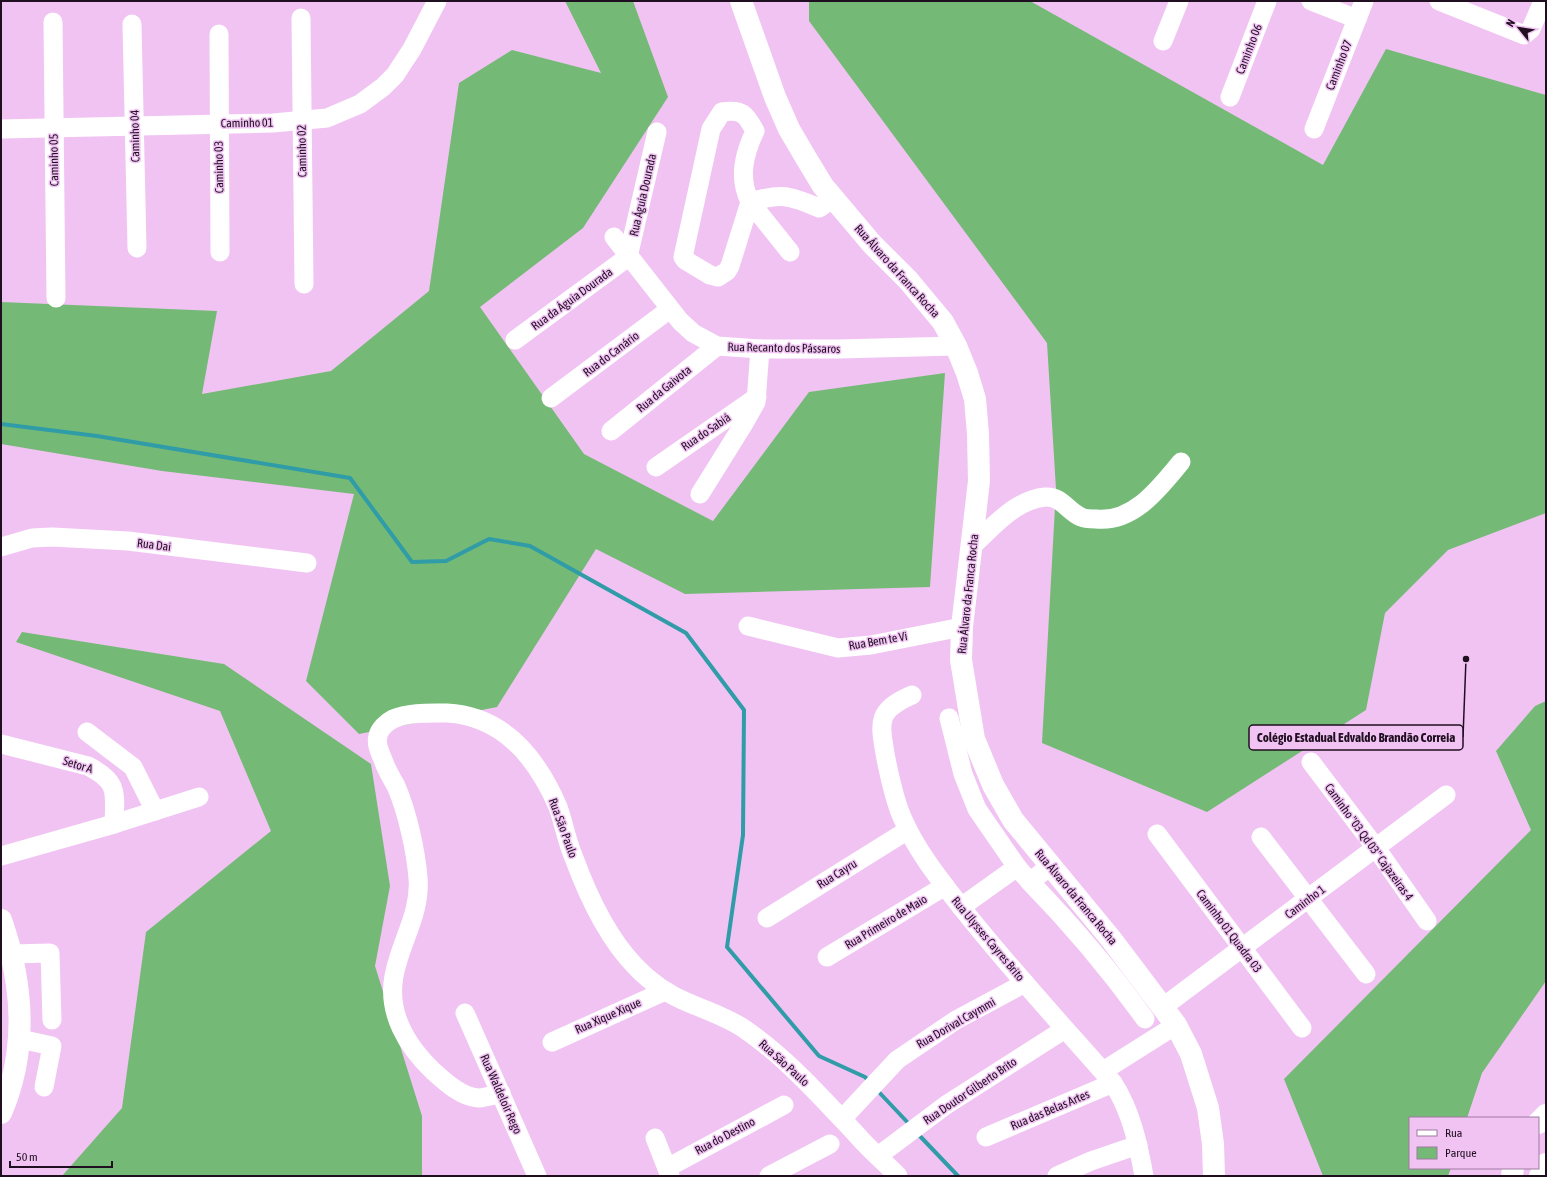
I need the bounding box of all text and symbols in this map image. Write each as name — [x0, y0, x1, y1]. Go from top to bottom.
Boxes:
north arrow — [1499, 8, 1539, 48]
text: N — [1504, 17, 1517, 29]
street label: Caminho 06 — [1233, 22, 1265, 76]
street label: Caminho 07 — [1323, 38, 1355, 92]
street label: Caminho 04 — [128, 109, 142, 162]
street label: Caminho 01 — [221, 116, 274, 130]
street label: Caminho 02 — [295, 125, 309, 177]
street label: Caminho 05 — [47, 134, 61, 186]
street label: Caminho 03 — [212, 141, 226, 193]
street label: Rua Águia Dourada — [627, 152, 659, 238]
street label: Rua Álvaro da Franca Rocha — [851, 222, 943, 320]
street label: Rua da Águia Dourada — [529, 265, 615, 333]
street label: Rua do Canário — [580, 328, 642, 380]
street label: Rua Recanto dos Pássaros — [728, 340, 840, 356]
street label: Rua da Gaivota — [634, 363, 694, 415]
street label: Rua do Sabiá — [679, 410, 733, 454]
street label: Rua Álvaro da Franca Rocha — [955, 533, 981, 655]
street label: Rua Dai — [136, 536, 172, 554]
street label: Rua Bem te Vi — [847, 629, 909, 653]
callout: Colégio Estadual Edvaldo Brandão Correia — [1249, 725, 1463, 750]
text: Colégio Estadual Edvaldo Brandão Correia — [1257, 730, 1455, 745]
street label: Setor A — [61, 754, 95, 776]
street label: Caminho "03 Qd 03" Cajazeiras 4 — [1322, 781, 1416, 904]
street label: Rua São Paulo — [546, 796, 580, 860]
street label: Rua Álvaro da Franca Rocha — [1032, 846, 1120, 948]
street label: Rua Cayru — [815, 856, 860, 892]
street label: Caminho 1 — [1282, 882, 1328, 922]
street label: Caminho 01 Quadra 03 — [1193, 887, 1265, 975]
street label: Rua Primeiro de Maio — [842, 892, 930, 952]
street label: Rua Ulysses Cayres Brito — [949, 894, 1028, 984]
street label: Rua Xique Xique — [573, 995, 643, 1037]
street label: Rua Dorival Caymmi — [914, 995, 998, 1051]
street label: Rua São Paulo — [756, 1037, 812, 1089]
street label: Rua Waldeloir Rego — [477, 1052, 525, 1136]
street label: Rua Doutor Gilberto Brito — [921, 1054, 1020, 1127]
street label: Rua das Belas Artes — [1008, 1087, 1092, 1133]
street label: Rua do Destino — [693, 1114, 758, 1158]
legend — [1409, 1117, 1539, 1169]
text: Rua — [1445, 1126, 1462, 1140]
scale bar — [10, 1143, 112, 1169]
text: Parque — [1445, 1146, 1477, 1160]
text: 50 m — [16, 1150, 38, 1164]

